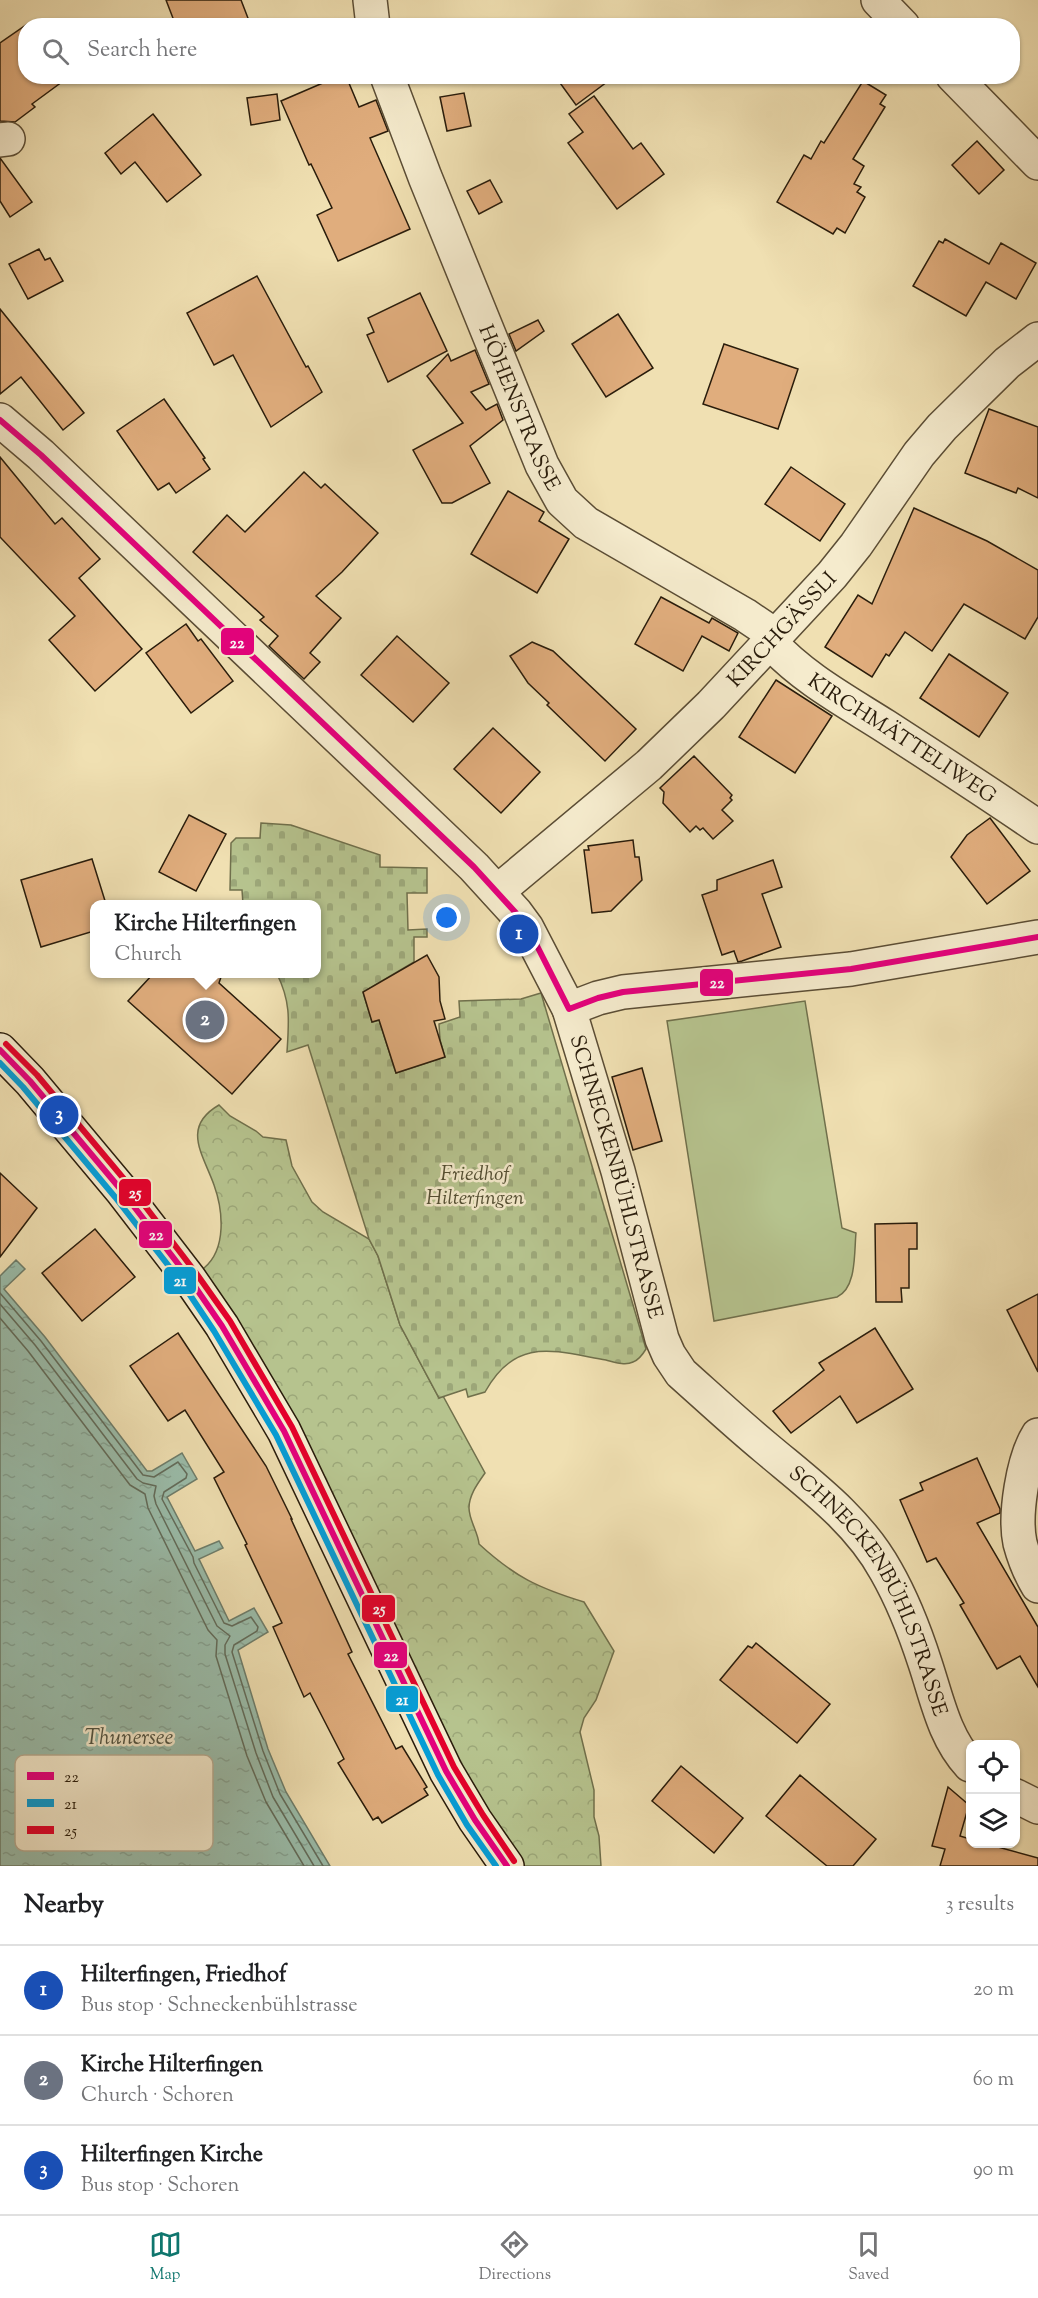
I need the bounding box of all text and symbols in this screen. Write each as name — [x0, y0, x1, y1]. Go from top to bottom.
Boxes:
search box — [18, 18, 1020, 84]
icon: search — [39, 35, 72, 68]
text: Search here — [87, 35, 197, 67]
street label: HÖHENSTRASSE — [470, 321, 567, 497]
street label: KIRCHGÄSSLI — [721, 566, 845, 695]
line badge: 22 — [220, 627, 255, 656]
text: 22 — [230, 633, 245, 656]
street label: KIRCHMÄTTELIWEG — [801, 667, 1002, 812]
popup — [90, 900, 321, 978]
your location — [432, 903, 461, 932]
text: Kirche Hilterfingen — [115, 909, 297, 941]
pin: 1 — [500, 912, 538, 956]
text: Church — [115, 941, 182, 970]
line badge: 22 — [699, 968, 734, 997]
text: 22 — [710, 973, 725, 996]
pin: 2 — [186, 998, 224, 1042]
street label: SCHNECKENBÜHLSTRASSE — [561, 1031, 669, 1323]
pin: 3 — [40, 1092, 78, 1138]
park label: Friedhof Hilterfingen — [426, 1160, 524, 1214]
line badge: 25 — [118, 1178, 152, 1207]
text: 25 — [129, 1183, 142, 1206]
line badge: 22 — [138, 1220, 173, 1249]
text: 22 — [149, 1225, 164, 1248]
line badge: 21 — [163, 1266, 197, 1295]
text: 21 — [174, 1271, 187, 1294]
street label: SCHNECKENBÜHLSTRASSE — [781, 1460, 954, 1721]
line badge: 25 — [361, 1594, 396, 1623]
text: 25 — [373, 1599, 386, 1622]
line badge: 22 — [373, 1641, 408, 1669]
text: 22 — [384, 1646, 399, 1669]
line badge: 21 — [385, 1685, 419, 1713]
text: 21 — [396, 1690, 409, 1713]
water label: Thunersee — [85, 1723, 173, 1755]
map controls — [966, 1740, 1020, 1848]
button: locate — [966, 1740, 1020, 1794]
legend — [15, 1755, 213, 1851]
text: 22 — [64, 1767, 79, 1790]
text: 21 — [64, 1794, 77, 1817]
button: layers — [966, 1794, 1020, 1848]
text: 25 — [64, 1821, 77, 1844]
text: Nearby — [24, 1887, 104, 1924]
text: 3 results — [945, 1891, 1014, 1920]
text: Hilterfingen, Friedhof — [81, 1960, 287, 1992]
text: 1 — [40, 1976, 47, 2005]
text: 20 m — [973, 1976, 1014, 2005]
text: Bus stop · Schneckenbühlstrasse — [81, 1992, 358, 2021]
text: Kirche Hilterfingen — [81, 2050, 263, 2082]
text: 2 — [39, 2066, 48, 2095]
text: 60 m — [973, 2066, 1014, 2095]
text: Church · Schoren — [81, 2082, 234, 2111]
text: Hilterfingen Kirche — [81, 2140, 263, 2172]
text: 3 — [39, 2156, 48, 2185]
text: 90 m — [973, 2156, 1014, 2185]
text: Bus stop · Schoren — [81, 2172, 239, 2201]
tab: Map — [149, 2228, 182, 2287]
tab: Directions — [479, 2228, 551, 2287]
tab: Saved — [848, 2228, 889, 2287]

